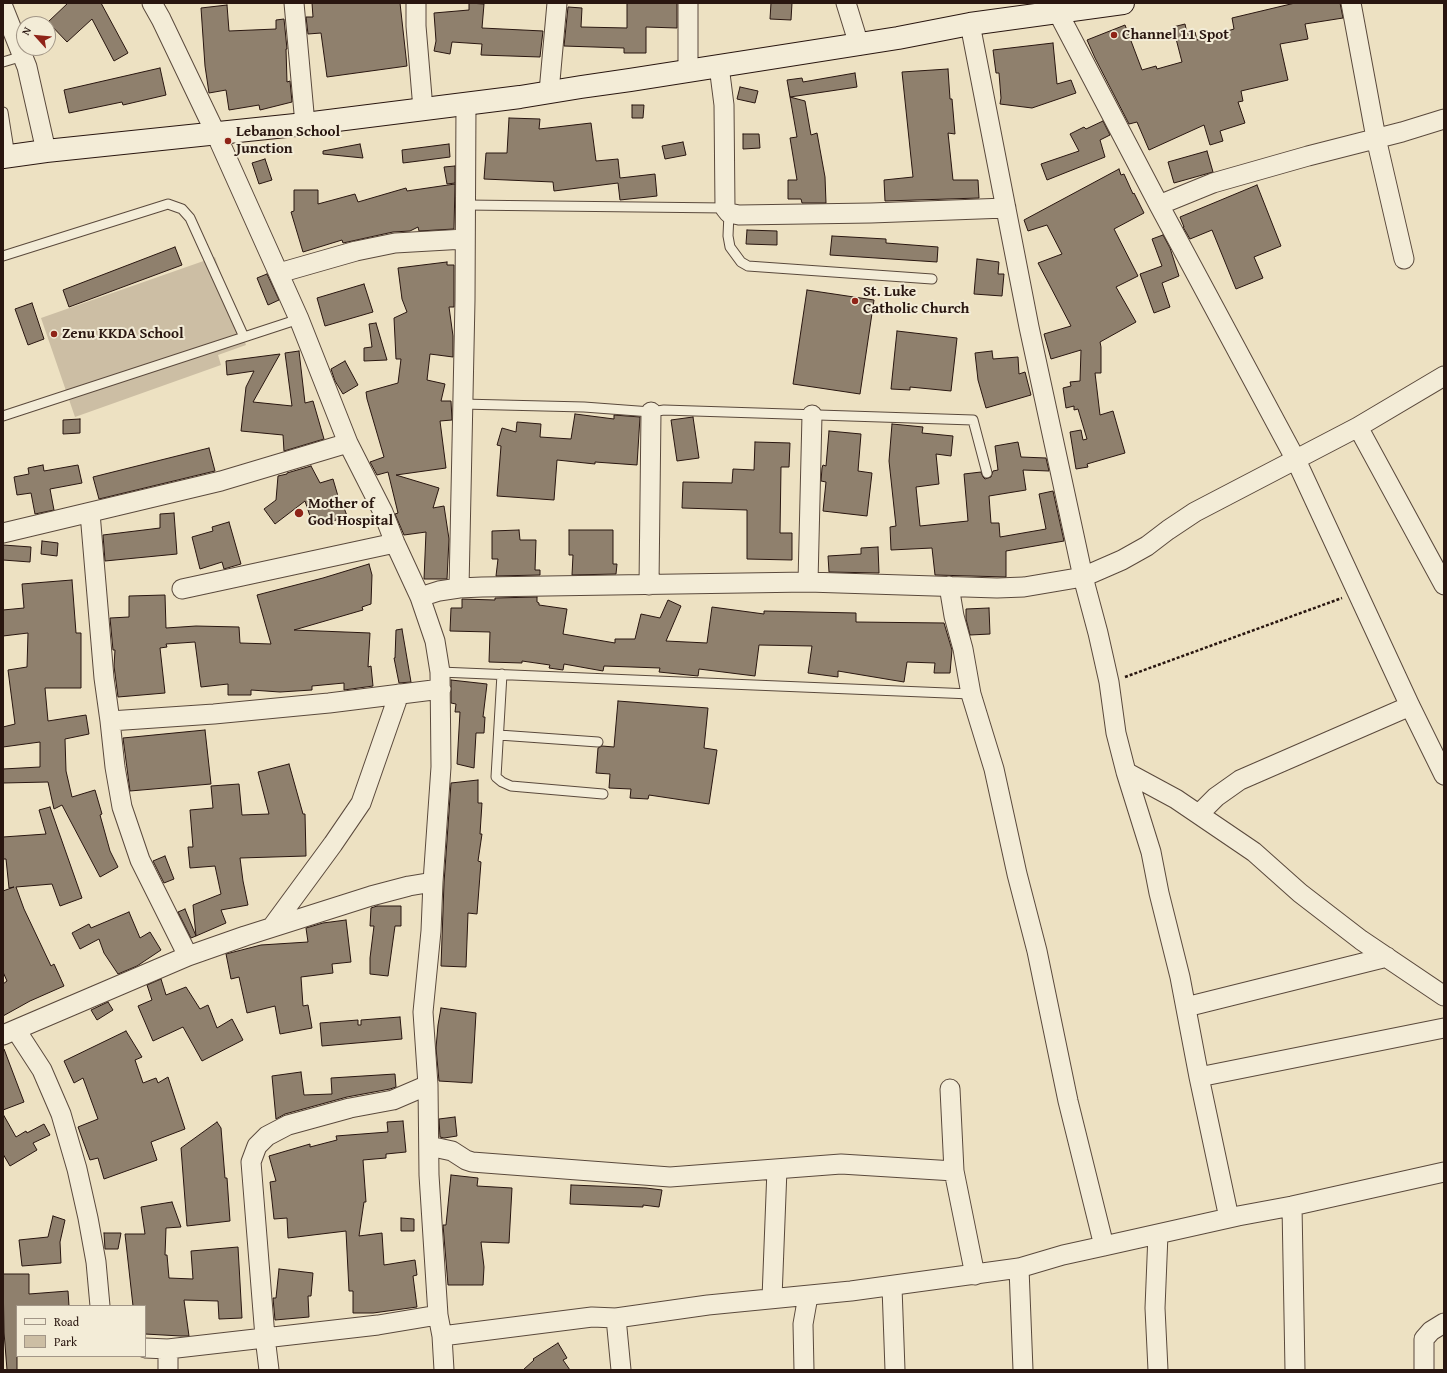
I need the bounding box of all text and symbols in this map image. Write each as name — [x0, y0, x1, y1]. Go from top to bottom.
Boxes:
north arrow — [16, 16, 56, 56]
text: N — [17, 24, 35, 38]
place label: Channel 11 Spot — [1122, 26, 1229, 44]
marker: Channel 11 Spot — [1109, 30, 1119, 40]
place label: Lebanon School Junction — [236, 123, 340, 158]
marker: Lebanon School Junction — [223, 136, 233, 146]
place label: St. Luke Catholic Church — [863, 283, 969, 318]
marker: St. Luke Catholic Church — [850, 296, 860, 306]
place label: Zenu KKDA School — [62, 325, 184, 343]
marker: Zenu KKDA School — [49, 329, 59, 339]
place label: Mother of God Hospital — [308, 495, 393, 530]
marker: Mother of God Hospital — [293, 507, 305, 519]
legend — [16, 1305, 146, 1357]
text: Road — [54, 1313, 79, 1330]
text: Park — [54, 1333, 77, 1350]

